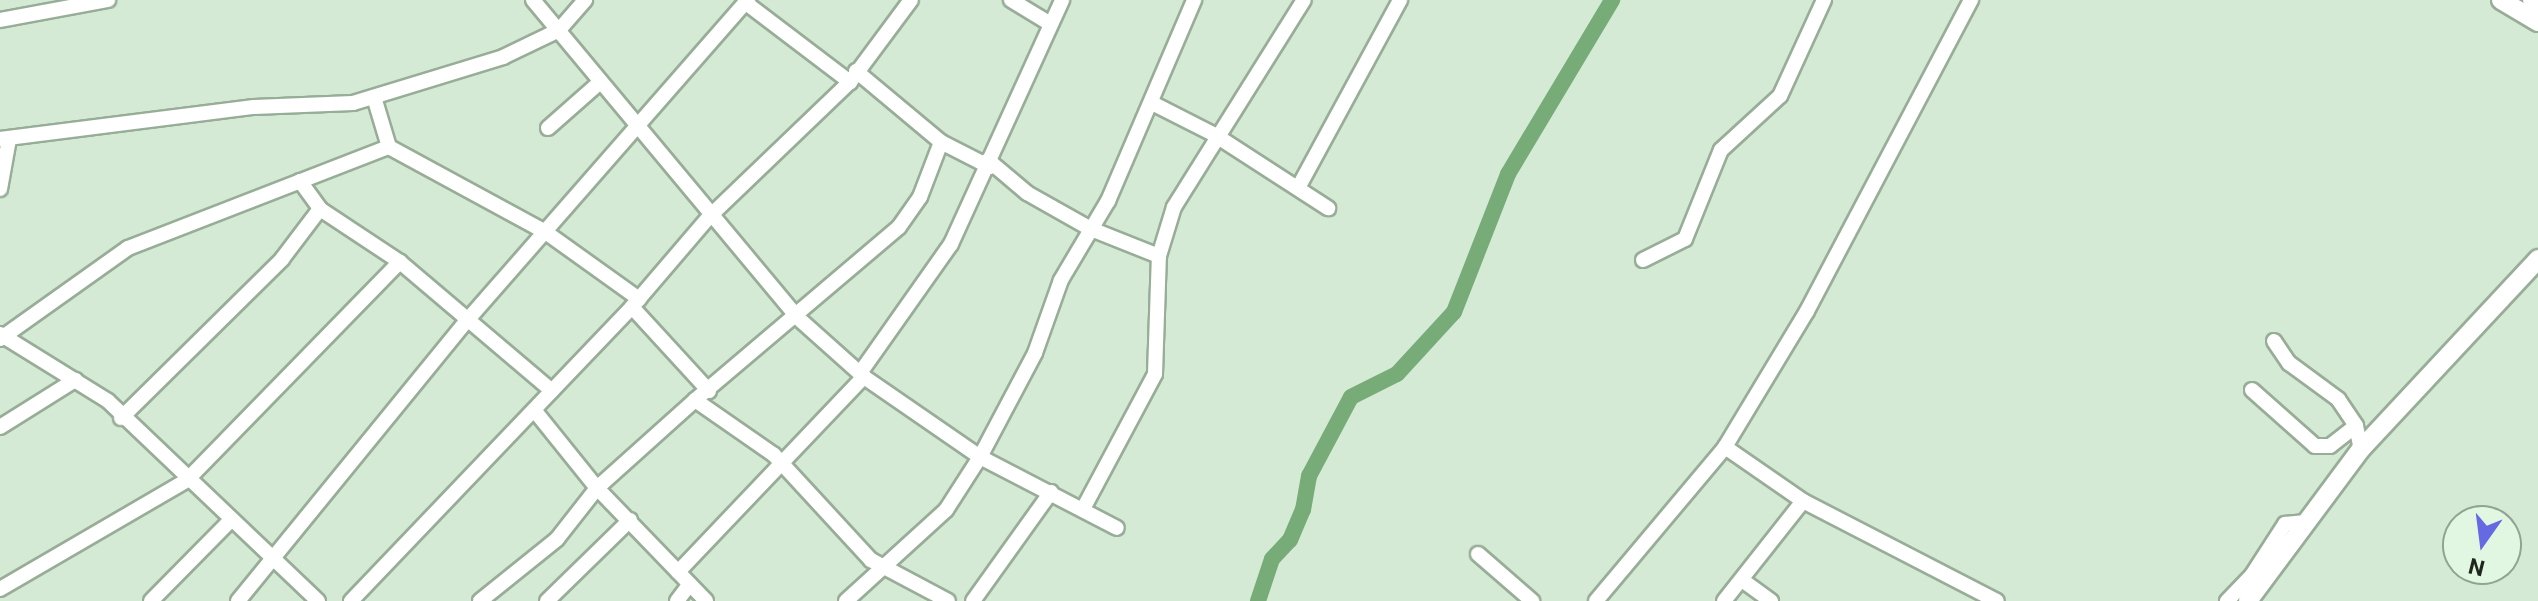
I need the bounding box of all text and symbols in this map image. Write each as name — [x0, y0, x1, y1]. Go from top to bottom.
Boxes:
north arrow — [2442, 505, 2522, 585]
text: N — [2466, 553, 2487, 581]

